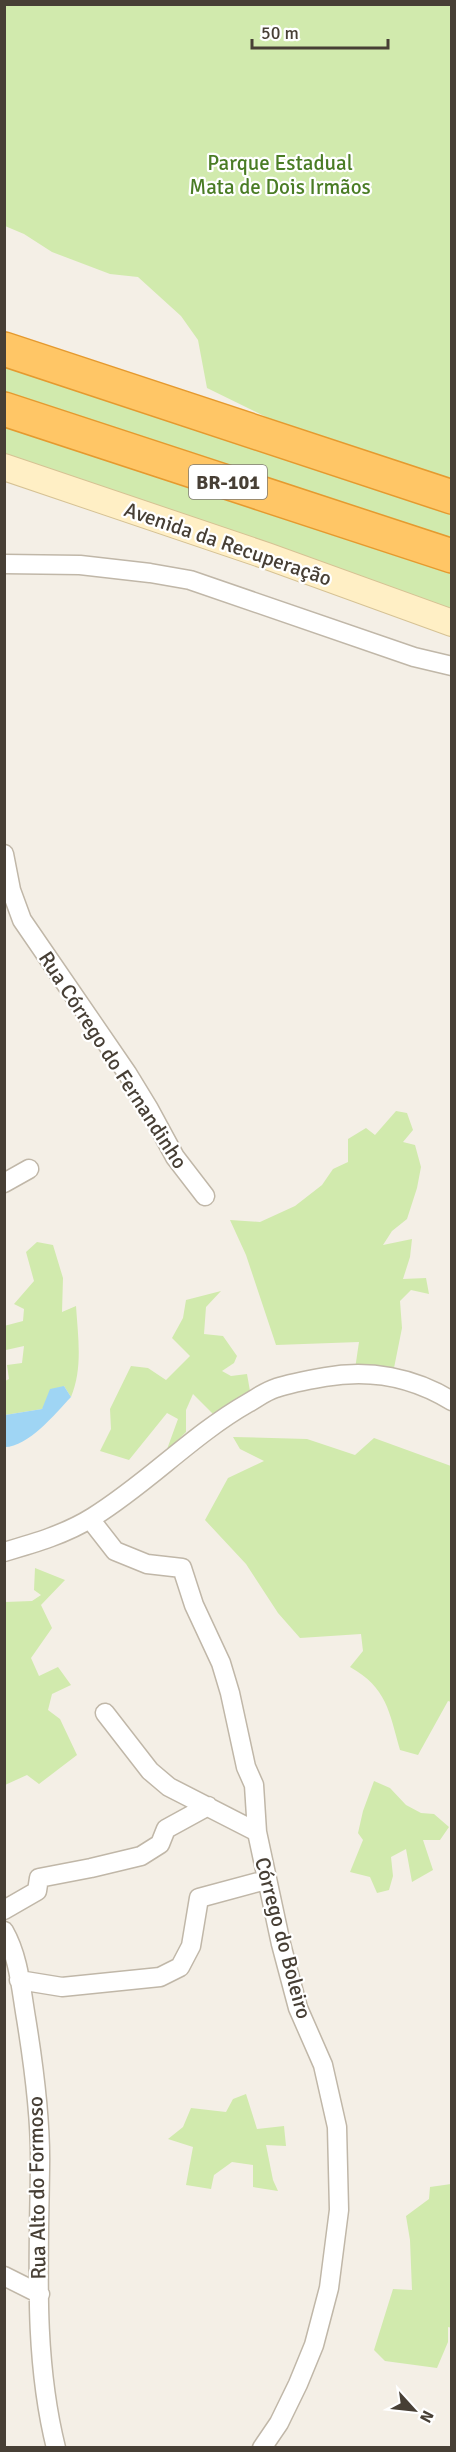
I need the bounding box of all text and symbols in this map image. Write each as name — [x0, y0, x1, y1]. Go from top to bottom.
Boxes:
scale bar — [252, 12, 388, 50]
text: 50 m — [261, 22, 299, 44]
park label: Parque Estadual Mata de Dois Irmãos — [189, 150, 371, 200]
road number: BR-101 — [189, 465, 267, 499]
street label: Avenida da Recuperação — [121, 496, 335, 592]
street label: Rua Córrego do Fernandinho — [33, 946, 193, 1174]
street label: Córrego do Boleiro — [249, 1854, 317, 2022]
street label: Rua Alto do Formoso — [22, 2096, 52, 2280]
north arrow — [384, 2380, 444, 2440]
text: N — [415, 2407, 438, 2426]

